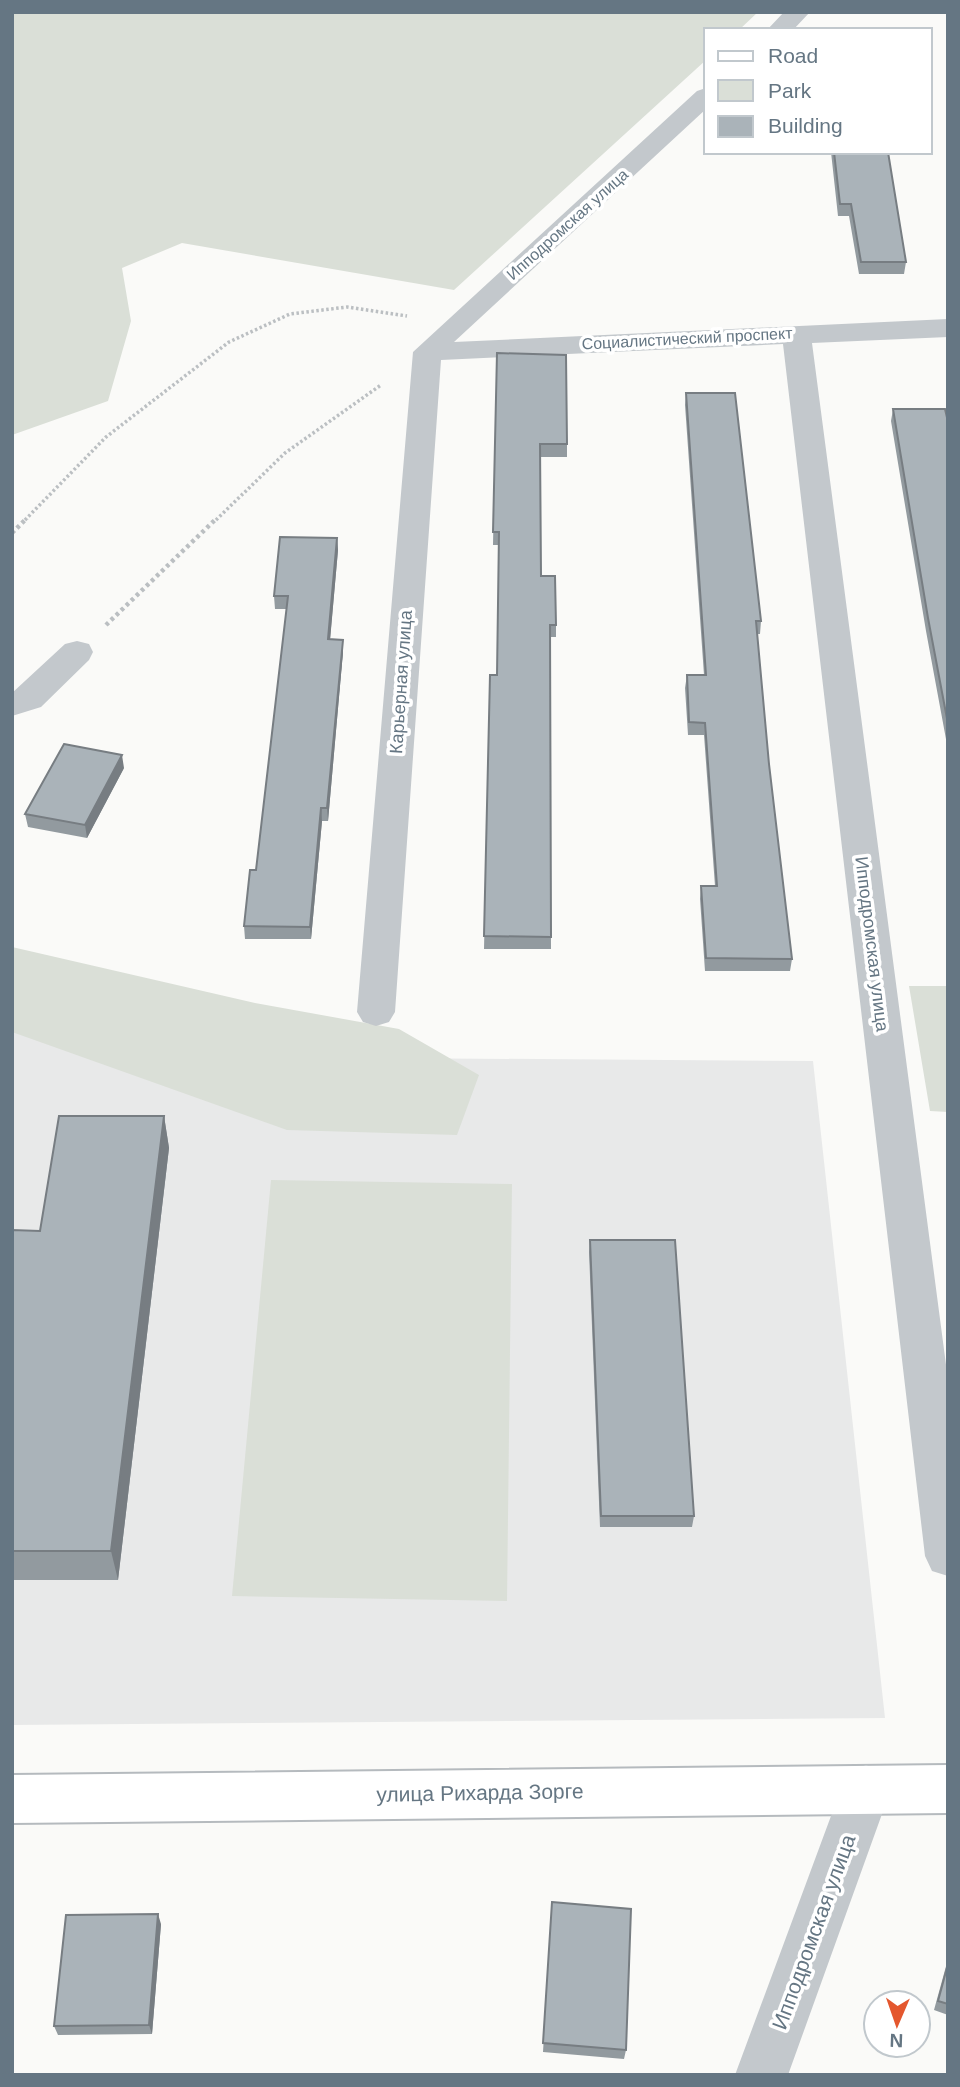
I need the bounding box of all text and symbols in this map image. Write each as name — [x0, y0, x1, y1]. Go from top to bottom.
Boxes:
legend — [704, 28, 932, 154]
text: Road — [768, 44, 818, 67]
text: Park — [768, 79, 812, 102]
text: Building — [768, 114, 843, 137]
street label: Ипподромская улица — [503, 166, 631, 283]
street label: Социалистический проспект — [581, 324, 794, 353]
street label: Карьерная улица — [386, 608, 416, 755]
street label: Ипподромская улица — [851, 855, 893, 1034]
street label: улица Рихарда Зорге — [376, 1779, 584, 1806]
street label: Ипподромская улица — [768, 1831, 860, 2032]
north arrow — [862, 1989, 932, 2059]
text: N — [889, 2030, 904, 2051]

